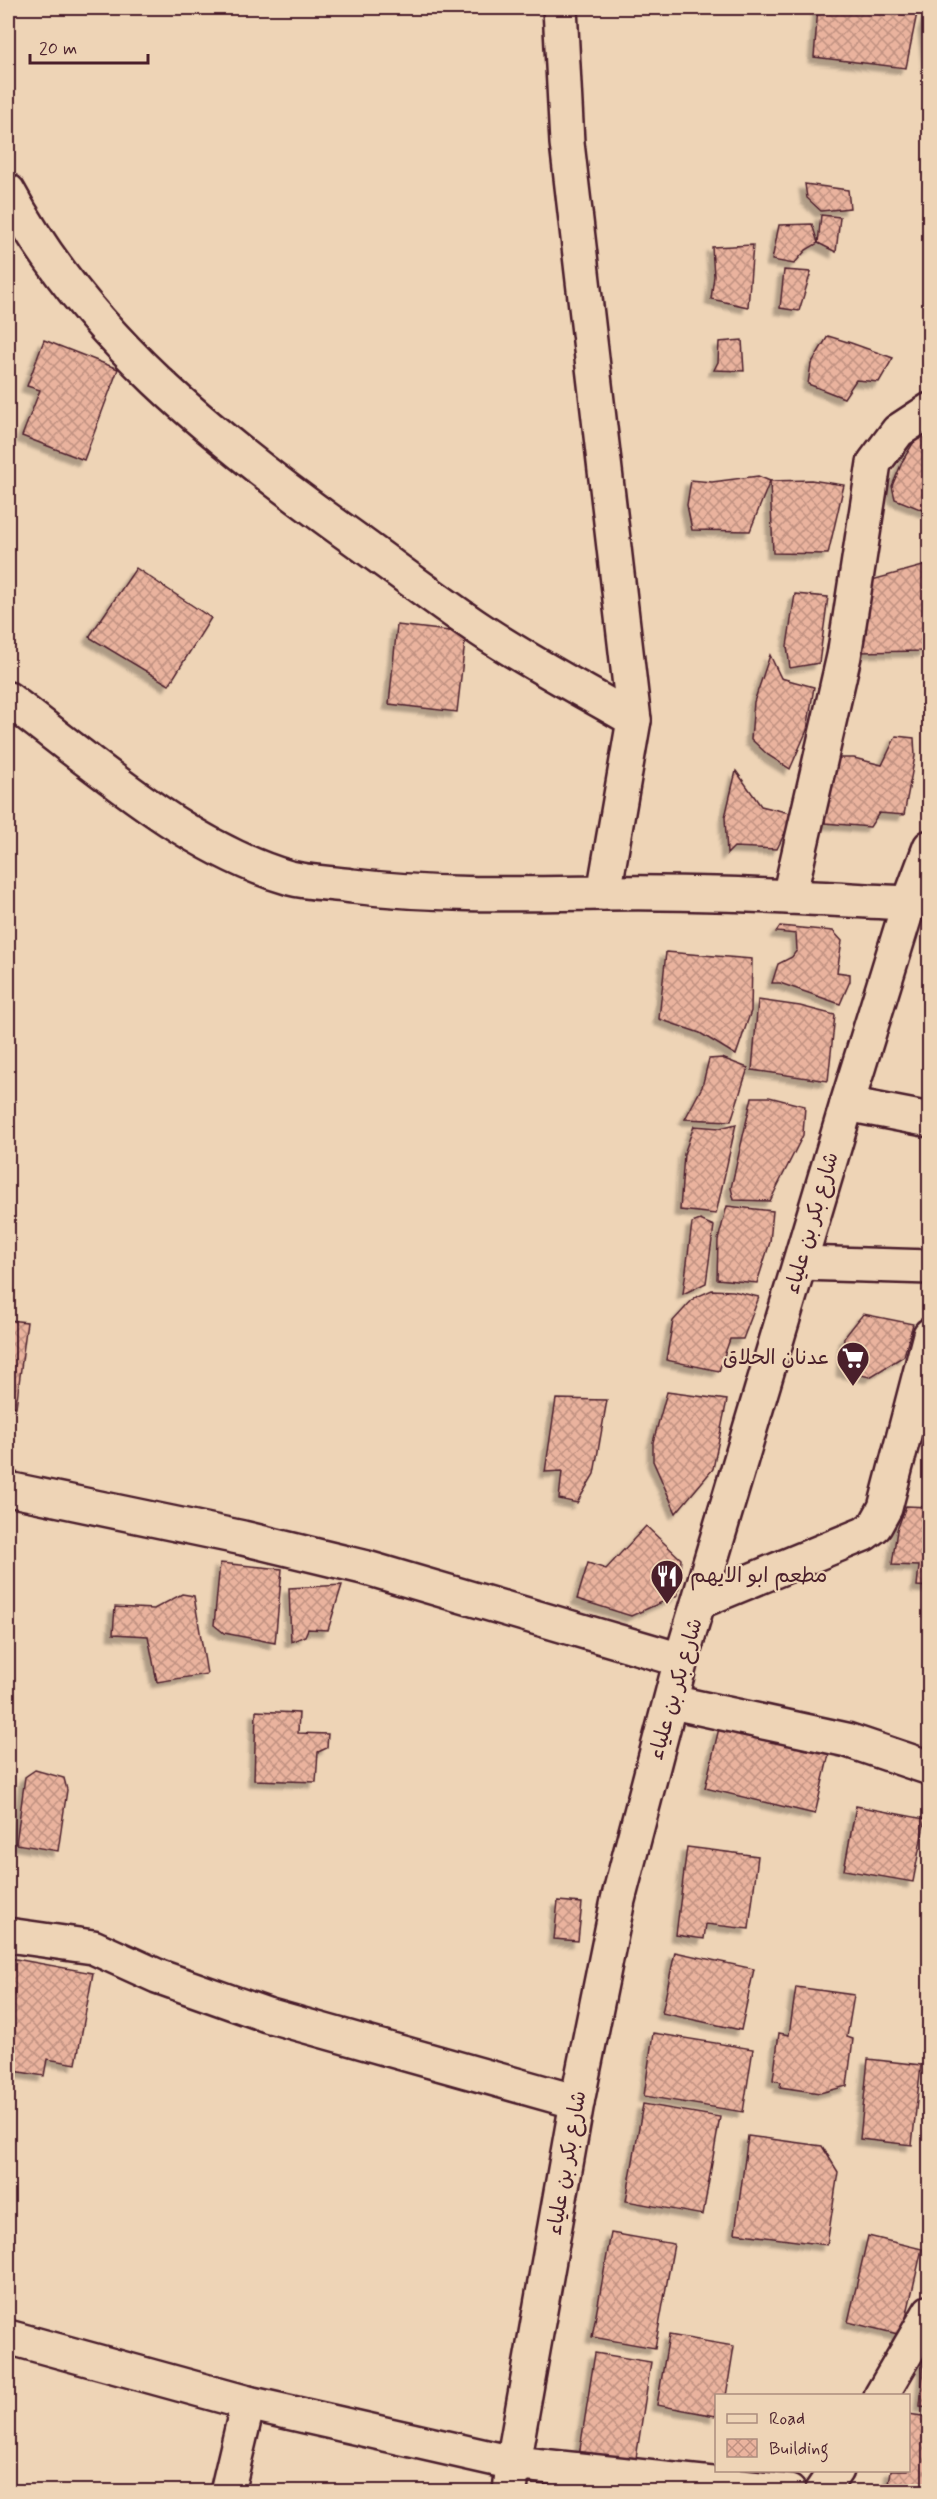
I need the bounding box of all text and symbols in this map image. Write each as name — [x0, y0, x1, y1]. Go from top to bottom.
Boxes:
scale bar — [30, 27, 148, 65]
text: 20 m — [39, 37, 77, 61]
street label: شارع بكر بن علياء — [778, 1149, 846, 1297]
supermarket icon: عدنان الحلاق — [835, 1340, 871, 1387]
place label: عدنان الحلاق — [723, 1344, 830, 1372]
restaurant icon: مطعم ابو الايهم — [649, 1558, 685, 1605]
place label: مطعم ابو الايهم — [690, 1562, 827, 1591]
street label: شارع بكر بن علياء — [642, 1615, 710, 1763]
street label: شارع بكر بن علياء — [541, 2089, 593, 2237]
legend — [715, 2394, 910, 2472]
text: Road — [769, 2407, 805, 2431]
text: Building — [769, 2437, 829, 2463]

